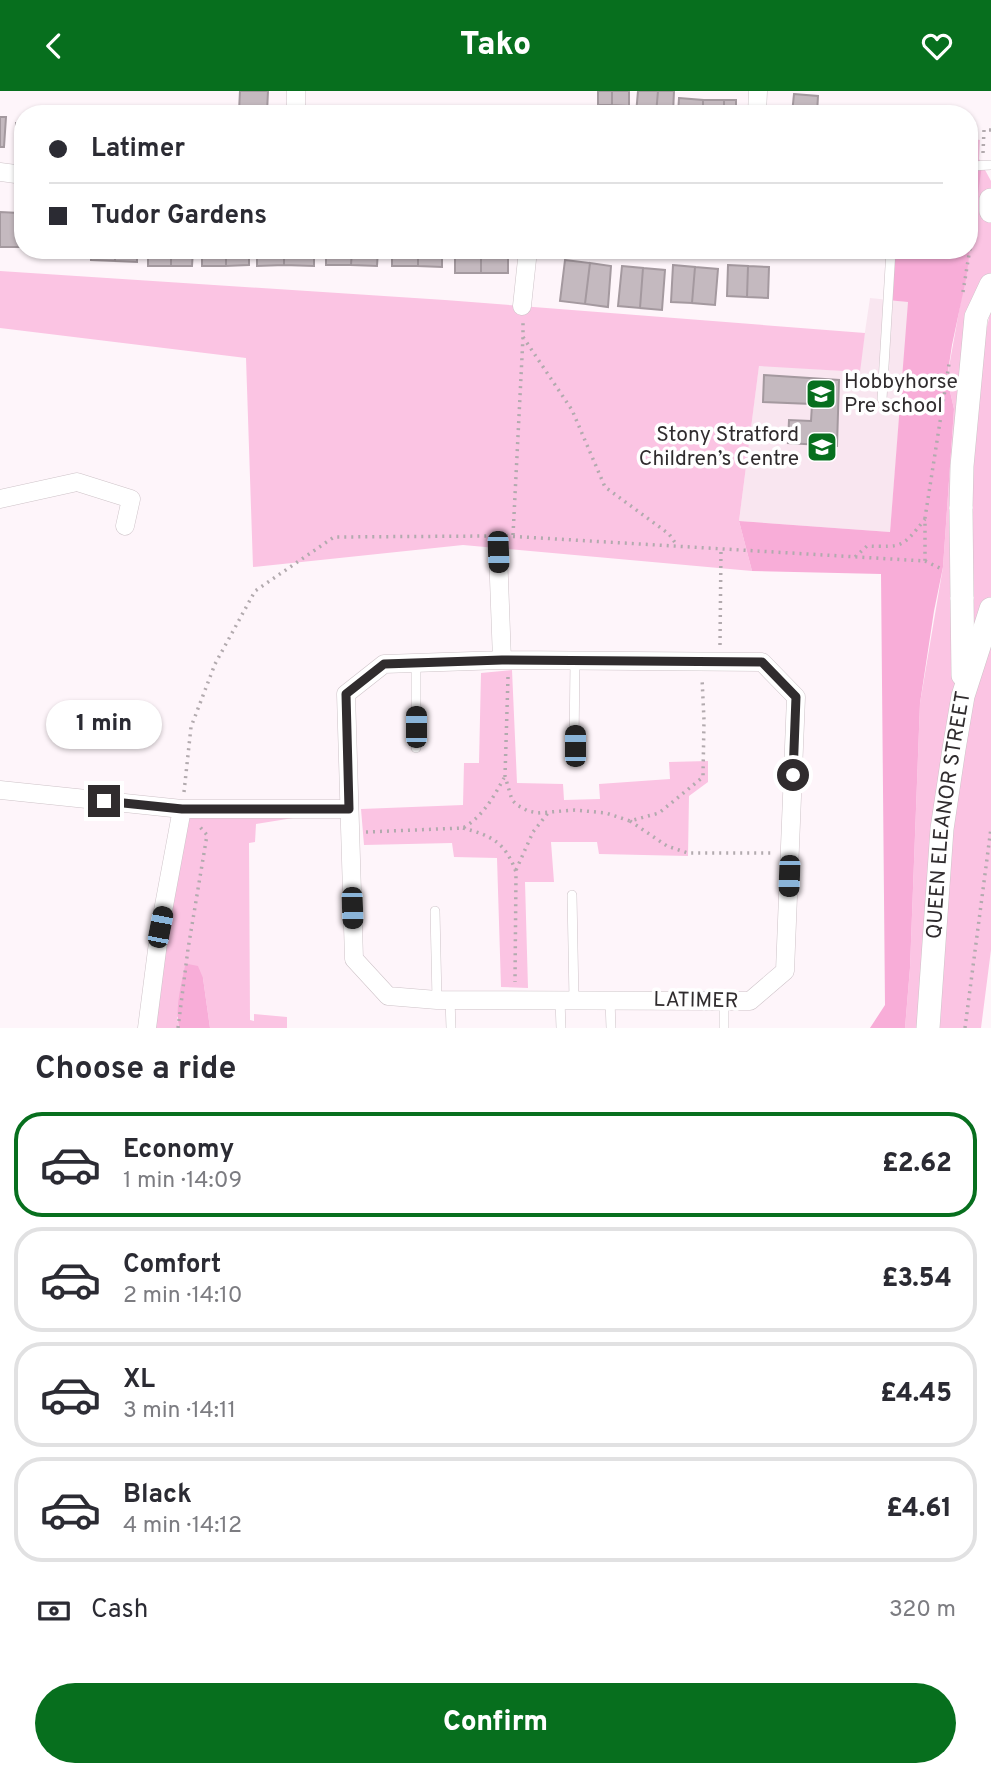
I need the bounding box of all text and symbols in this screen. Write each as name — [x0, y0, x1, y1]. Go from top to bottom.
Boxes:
text: Tako — [460, 26, 531, 66]
icon: back — [35, 27, 73, 65]
icon: heart — [918, 27, 956, 65]
text: Latimer — [91, 133, 185, 166]
text: Tudor Gardens — [91, 200, 267, 233]
place label: Hobbyhorse Pre school — [844, 369, 958, 420]
school or university icon: Hobbyhorse Pre school — [804, 377, 838, 411]
place label: Stony Stratford Children’s Centre — [639, 422, 799, 473]
school or university icon: Stony Stratford Children’s Centre — [805, 430, 839, 464]
car — [487, 531, 510, 573]
street label: QUEEN ELEANOR STREET — [921, 689, 977, 940]
callout: 1 min — [46, 699, 162, 749]
car — [406, 706, 427, 748]
text: 1 min — [76, 710, 132, 739]
car — [565, 725, 586, 767]
route start — [777, 759, 809, 791]
route end — [88, 785, 120, 817]
car — [778, 855, 801, 897]
car — [341, 887, 364, 929]
car — [146, 904, 175, 950]
street label: LATIMER — [653, 987, 739, 1015]
text: Choose a ride — [35, 1050, 236, 1090]
icon: car — [39, 1133, 102, 1196]
text: Economy — [123, 1134, 234, 1167]
text: £2.62 — [882, 1148, 952, 1181]
text: 1 min · 14:09 — [123, 1167, 242, 1196]
icon: car — [39, 1248, 102, 1311]
text: Comfort — [123, 1249, 221, 1282]
text: £3.54 — [882, 1263, 952, 1296]
text: 2 min · 14:10 — [123, 1282, 242, 1311]
icon: car — [39, 1363, 102, 1426]
text: XL — [123, 1364, 155, 1397]
text: £4.45 — [880, 1378, 952, 1411]
text: 3 min · 14:11 — [123, 1397, 236, 1426]
icon: car — [39, 1478, 102, 1541]
text: Black — [123, 1479, 192, 1512]
text: £4.61 — [886, 1493, 952, 1526]
text: 4 min · 14:12 — [123, 1512, 242, 1541]
icon: cash — [35, 1592, 73, 1630]
text: Cash — [91, 1594, 148, 1627]
text: 320 m — [889, 1596, 956, 1625]
button: Confirm — [35, 1683, 956, 1763]

